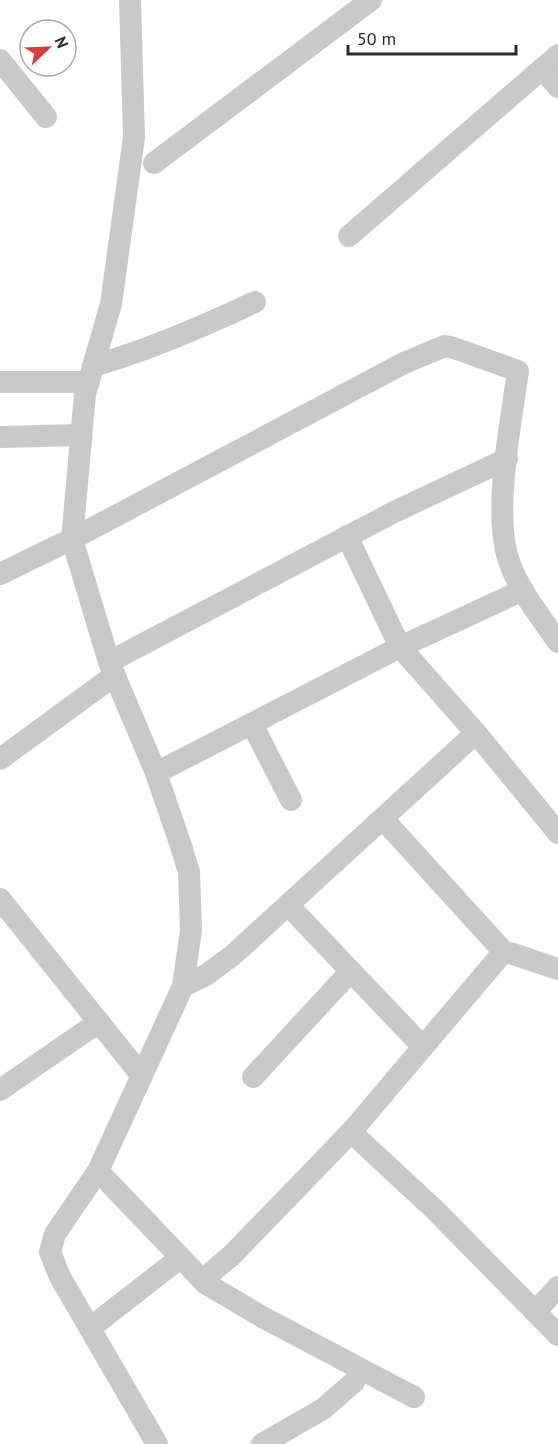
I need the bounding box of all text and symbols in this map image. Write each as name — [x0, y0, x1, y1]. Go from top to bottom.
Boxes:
north arrow — [18, 18, 78, 78]
scale bar — [348, 18, 516, 56]
text: 50 m — [357, 27, 396, 50]
text: N — [51, 33, 73, 51]

